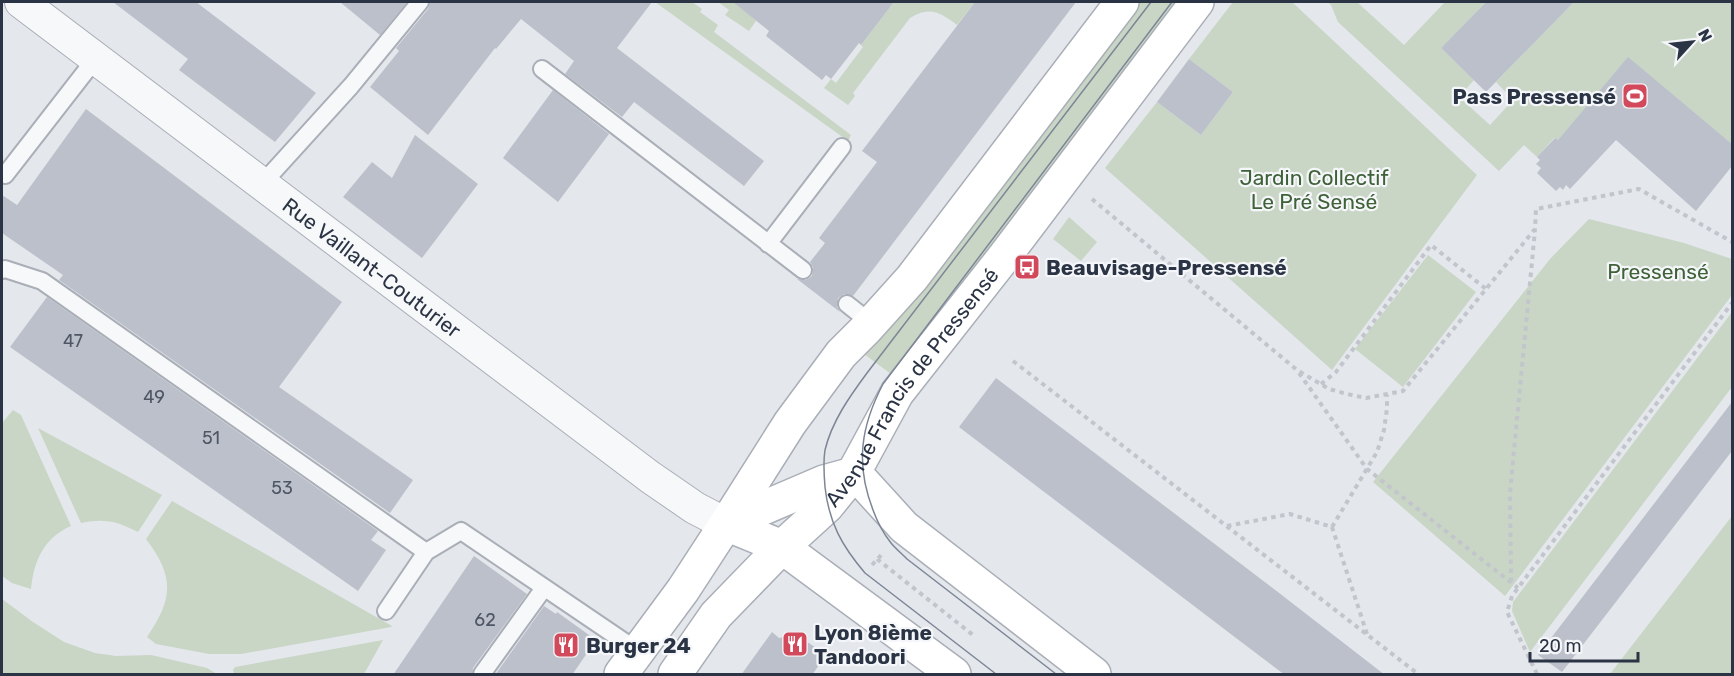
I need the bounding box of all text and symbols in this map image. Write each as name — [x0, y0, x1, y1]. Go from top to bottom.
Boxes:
north arrow — [1662, 12, 1722, 72]
text: N — [1694, 26, 1716, 45]
sports icon: Pass Pressensé — [1620, 81, 1650, 111]
place label: Pass Pressensé — [1453, 84, 1616, 109]
park label: Jardin Collectif Le Pré Sensé — [1239, 165, 1389, 214]
street label: Rue Vaillant-Couturier — [278, 192, 466, 343]
bus stop icon: Beauvisage-Pressensé — [1012, 252, 1042, 282]
place label: Beauvisage-Pressensé — [1046, 255, 1287, 280]
park label: Pressensé — [1607, 259, 1709, 284]
street label: Avenue Francis de Pressensé — [819, 262, 1003, 511]
house number: 47 — [63, 330, 83, 352]
house number: 49 — [143, 386, 165, 408]
house number: 51 — [202, 427, 220, 449]
house number: 53 — [271, 477, 293, 499]
house number: 62 — [474, 609, 496, 631]
place label: Lyon 8ième Tandoori — [814, 620, 932, 669]
scale bar — [1530, 625, 1638, 663]
restaurant icon: Lyon 8ième Tandoori — [780, 629, 810, 659]
restaurant icon: Burger 24 — [551, 630, 581, 660]
place label: Burger 24 — [586, 633, 691, 658]
text: 20 m — [1539, 635, 1581, 657]

